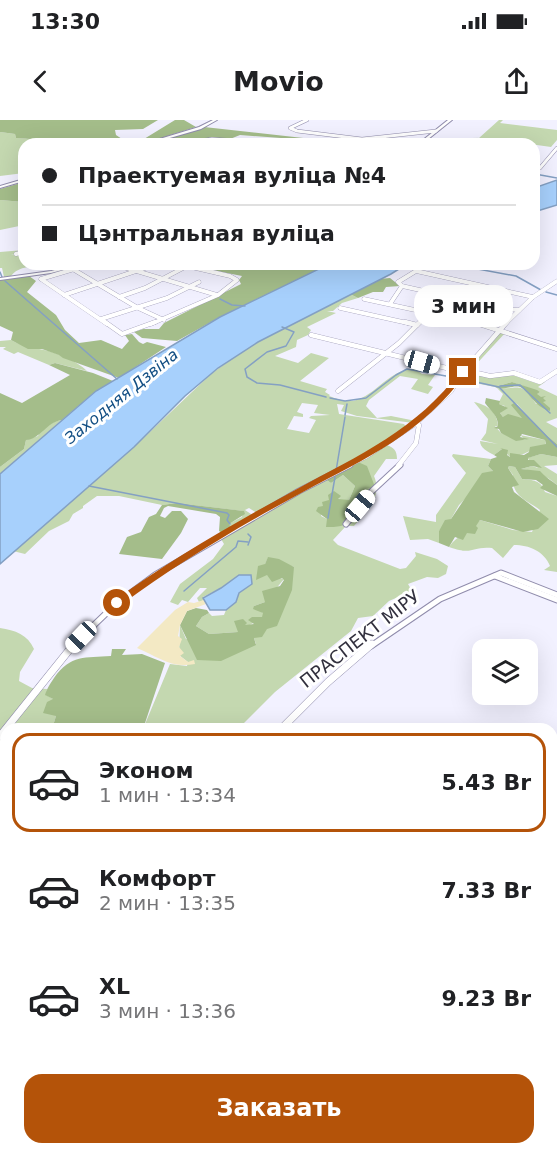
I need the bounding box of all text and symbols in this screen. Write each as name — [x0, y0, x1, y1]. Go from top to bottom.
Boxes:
text: 13:30 — [30, 9, 100, 34]
icon: back — [24, 65, 57, 98]
icon: share — [500, 65, 533, 98]
text: Movio — [233, 66, 324, 97]
text: Праектуемая вуліца №4 — [78, 163, 386, 188]
text: Цэнтральная вуліца — [78, 221, 335, 246]
callout: 3 мин — [414, 285, 512, 327]
text: 3 мин — [431, 294, 496, 318]
water label: Заходняя Дзвіна — [61, 345, 182, 448]
car — [402, 348, 442, 376]
route end — [449, 358, 476, 385]
car — [342, 486, 378, 526]
street label: ПРАСПЕКТ МІРУ — [296, 585, 424, 692]
route start — [103, 589, 130, 616]
car — [62, 618, 100, 656]
map controls — [472, 639, 538, 705]
button: layers — [472, 639, 538, 705]
icon: car — [27, 756, 81, 810]
text: Эконом — [99, 758, 194, 783]
text: 5.43 Br — [441, 770, 531, 795]
text: 1 мин · 13:34 — [99, 783, 236, 807]
icon: car — [27, 864, 81, 918]
text: Комфорт — [99, 866, 216, 891]
text: 7.33 Br — [441, 878, 531, 903]
text: 2 мин · 13:35 — [99, 891, 236, 915]
icon: car — [27, 972, 81, 1026]
text: XL — [99, 974, 130, 999]
text: 9.23 Br — [441, 986, 531, 1011]
text: 3 мин · 13:36 — [99, 999, 236, 1023]
button: Заказать — [24, 1074, 534, 1143]

